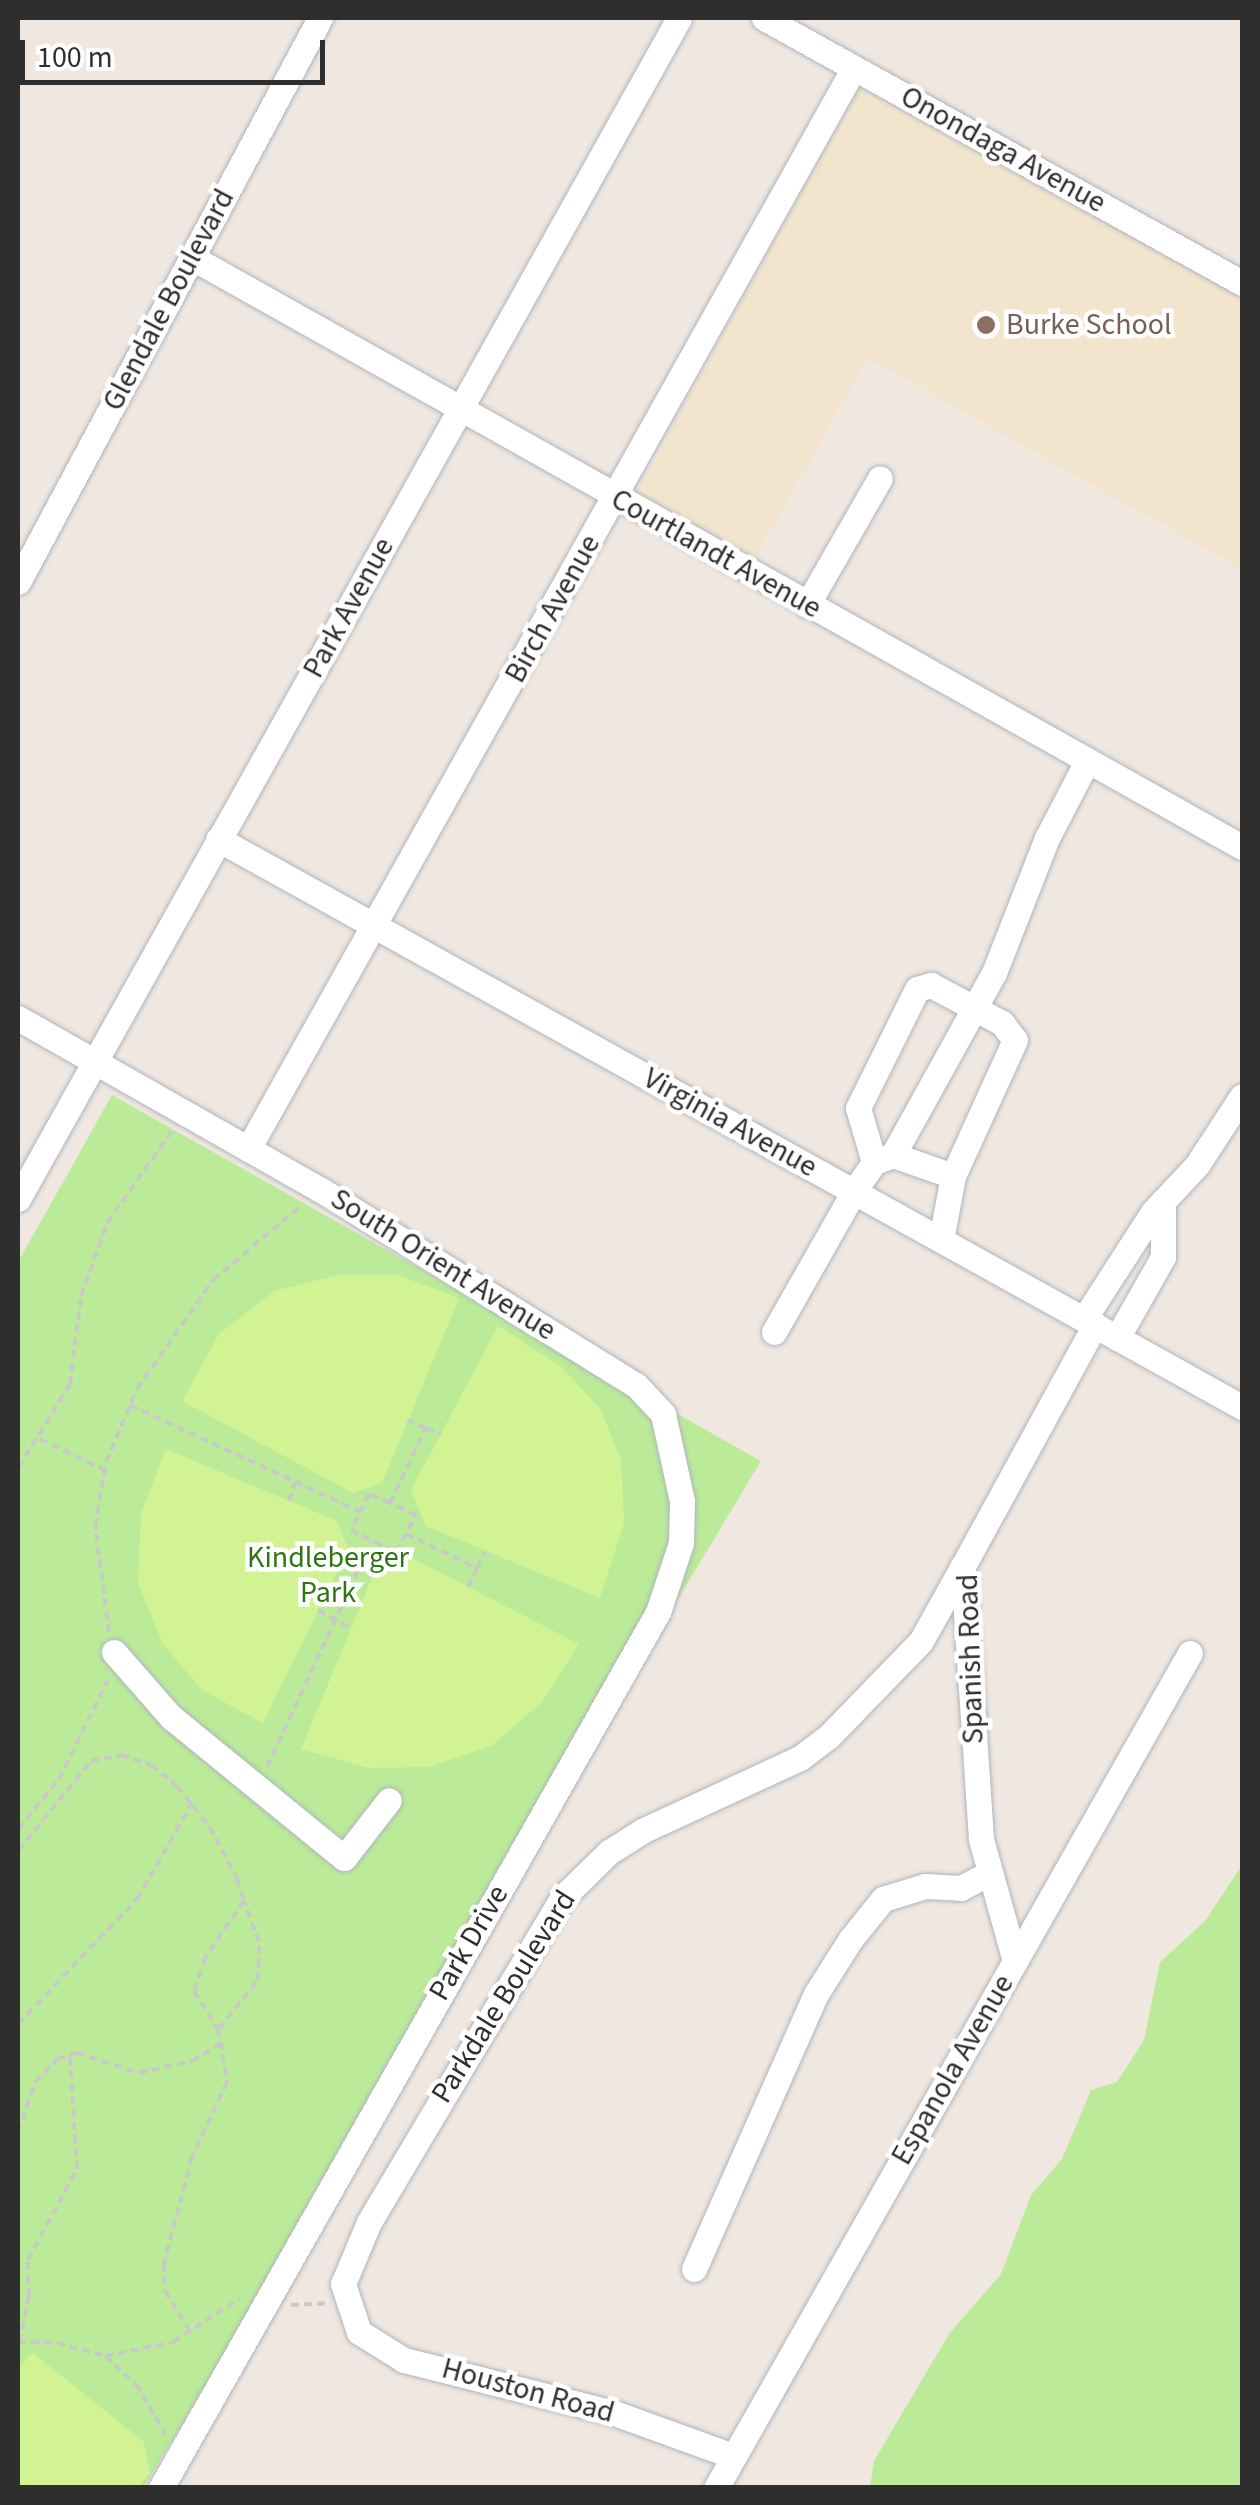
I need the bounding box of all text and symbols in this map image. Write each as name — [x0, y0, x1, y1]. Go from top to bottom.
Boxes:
scale bar — [25, 20, 330, 82]
text: 100 m — [37, 36, 113, 79]
street label: Onondaga Avenue — [894, 79, 1112, 221]
street label: Glendale Boulevard — [95, 183, 243, 417]
place label: Burke School — [1006, 307, 1172, 343]
marker: Burke School — [975, 314, 997, 336]
street label: Courtlandt Avenue — [605, 481, 827, 627]
street label: Birch Avenue — [498, 529, 608, 689]
street label: Park Avenue — [296, 532, 402, 684]
street label: Virginia Avenue — [637, 1061, 823, 1185]
street label: South Orient Avenue — [324, 1181, 562, 1349]
park label: Kindleberger Park — [247, 1540, 409, 1610]
street label: Spanish Road — [950, 1573, 992, 1745]
street label: Park Drive — [422, 1879, 516, 2007]
street label: Parkdale Boulevard — [424, 1884, 584, 2110]
street label: Espanola Avenue — [884, 1968, 1022, 2172]
street label: Houston Road — [438, 2351, 618, 2431]

